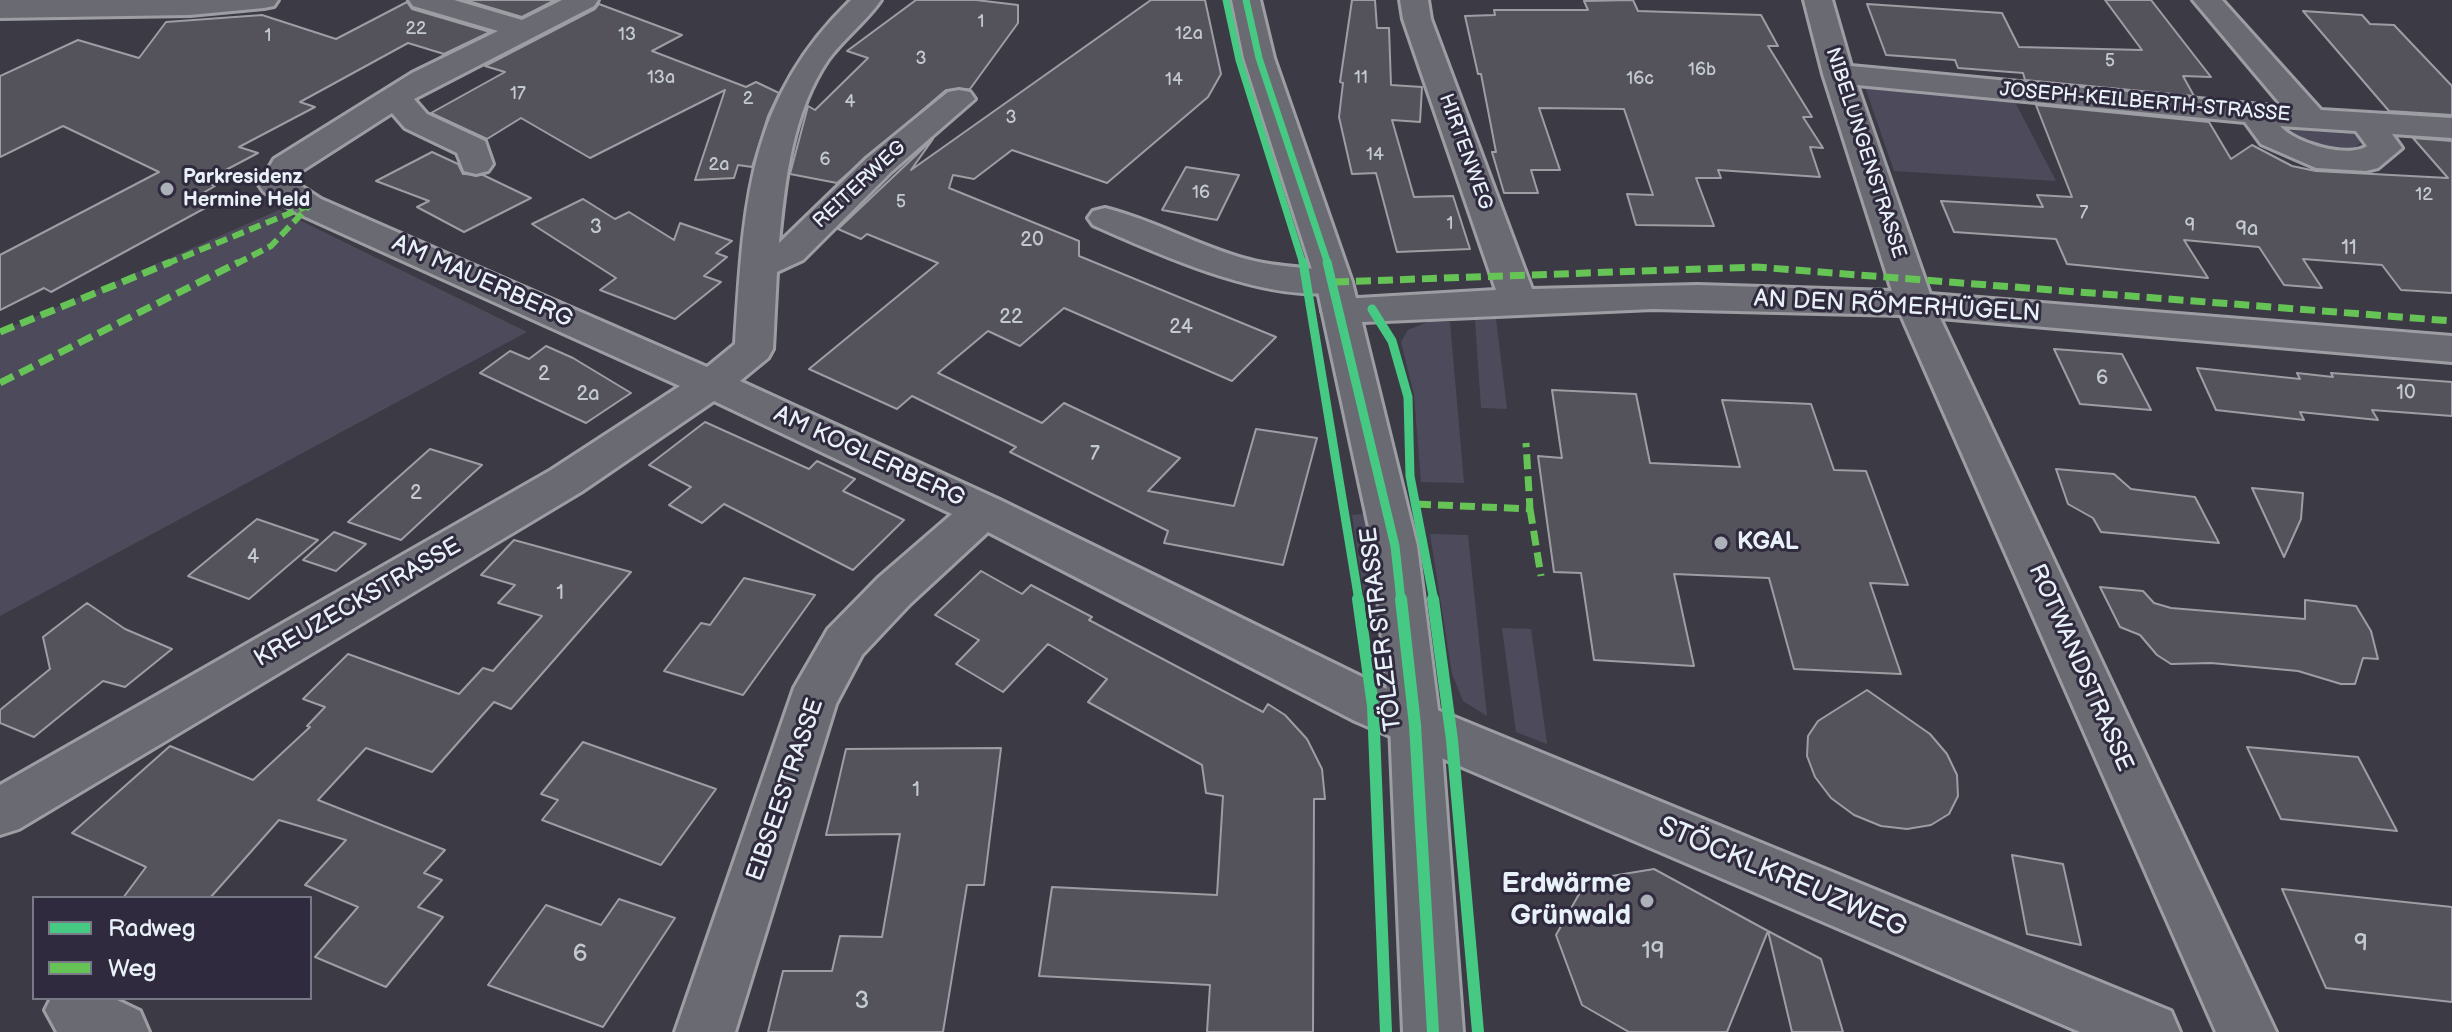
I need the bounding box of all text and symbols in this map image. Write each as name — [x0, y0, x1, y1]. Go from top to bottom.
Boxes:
house number: 1 — [978, 11, 984, 33]
house number: 22 — [405, 18, 427, 40]
house number: 12a — [1175, 23, 1203, 45]
house number: 13 — [618, 24, 636, 46]
house number: 1 — [265, 25, 271, 47]
street label: NIBELUNGENSTRASSE — [1820, 45, 1910, 261]
house number: 3 — [915, 48, 927, 70]
house number: 5 — [2105, 50, 2115, 72]
house number: 16b — [1688, 59, 1716, 81]
house number: 13a — [647, 67, 675, 89]
house number: 11 — [1354, 67, 1368, 89]
house number: 16c — [1626, 68, 1654, 90]
house number: 14 — [1165, 69, 1183, 91]
street label: JOSEPH-KEILBERTH-STRASSE — [1999, 78, 2291, 128]
house number: 17 — [510, 83, 526, 105]
house number: 2 — [743, 88, 753, 110]
house number: 4 — [845, 91, 855, 113]
street label: HIRTENWEG — [1433, 91, 1497, 213]
house number: 3 — [1005, 107, 1017, 129]
street label: REITERWEG — [809, 136, 911, 234]
house number: 14 — [1366, 144, 1384, 166]
house number: 6 — [820, 149, 830, 171]
house number: 2a — [709, 154, 729, 176]
place label: Parkresidenz Hermine Held — [183, 166, 310, 213]
marker: Parkresidenz Hermine Held — [158, 180, 176, 198]
house number: 16 — [1192, 182, 1210, 204]
house number: 12 — [2415, 184, 2433, 206]
house number: 5 — [896, 191, 906, 213]
house number: 7 — [2080, 202, 2088, 224]
house number: 1 — [1447, 213, 1453, 235]
house number: 9 — [2185, 215, 2195, 237]
house number: 3 — [590, 216, 602, 240]
house number: 9a — [2236, 218, 2258, 242]
street label: AM MAUERBERG — [387, 229, 577, 335]
house number: 20 — [1020, 229, 1044, 253]
house number: 11 — [2341, 237, 2357, 261]
street label: AN DEN RÖMERHÜGELN — [1753, 285, 2041, 329]
house number: 22 — [999, 306, 1023, 330]
house number: 24 — [1169, 316, 1193, 340]
house number: 2 — [538, 363, 550, 387]
house number: 6 — [2096, 367, 2108, 391]
house number: 10 — [2396, 382, 2416, 406]
house number: 2a — [576, 383, 600, 407]
street label: AM KOGLERBERG — [769, 400, 969, 514]
house number: 7 — [1090, 443, 1100, 467]
house number: 2 — [410, 482, 422, 506]
street label: TÖLZER STRASSE — [1355, 525, 1409, 733]
place label: KGAL — [1737, 529, 1799, 557]
street label: KREUZECKSTRASSE — [250, 532, 466, 674]
marker: KGAL — [1712, 534, 1730, 552]
house number: 4 — [247, 546, 259, 570]
street label: ROTWANDSTRASSE — [2021, 560, 2139, 776]
house number: 1 — [556, 582, 564, 606]
street label: EIBSEESTRASSE — [741, 695, 831, 885]
house number: 1 — [912, 779, 920, 803]
street label: STÖCKLKREUZWEG — [1653, 811, 1911, 945]
place label: Erdwärme Grünwald — [1502, 868, 1631, 934]
marker: Erdwärme Grünwald — [1638, 892, 1656, 910]
legend — [32, 896, 312, 1000]
text: Radweg — [108, 914, 195, 943]
house number: 9 — [2354, 930, 2368, 958]
house number: 19 — [1641, 938, 1665, 966]
house number: 6 — [573, 941, 587, 969]
text: Weg — [108, 954, 157, 983]
house number: 3 — [855, 988, 869, 1016]

